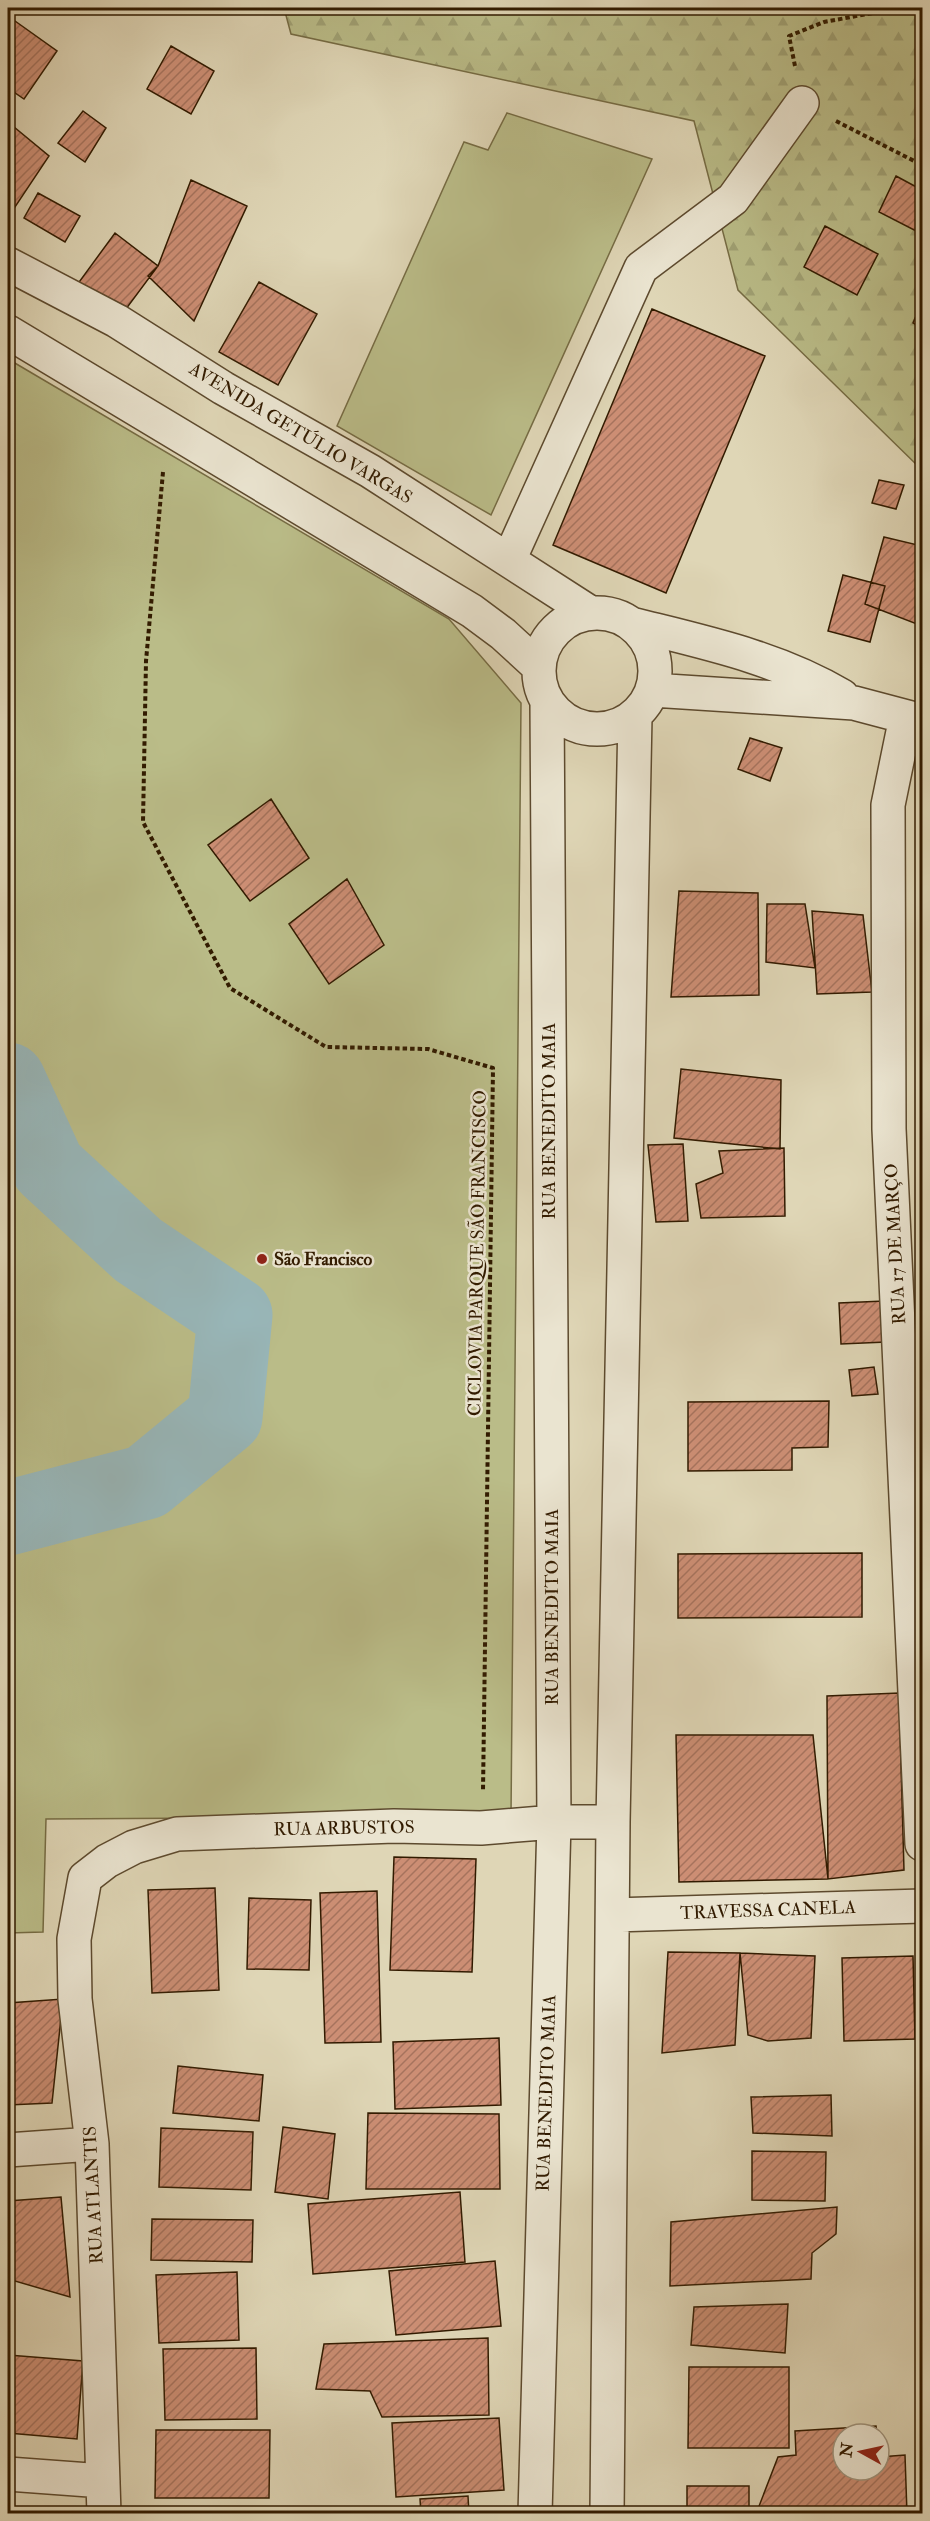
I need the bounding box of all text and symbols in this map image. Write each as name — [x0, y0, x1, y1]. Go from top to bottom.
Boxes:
street label: AVENIDA GETÚLIO VARGAS — [184, 357, 417, 509]
street label: RUA BENEDITO MAIA — [538, 1022, 561, 1220]
street label: CICLOVIA PARQUE SÃO FRANCISCO — [463, 1090, 492, 1416]
street label: RUA 17 DE MARÇO — [880, 1163, 911, 1325]
place label: São Francisco — [274, 1248, 372, 1271]
marker: São Francisco — [255, 1252, 269, 1266]
street label: RUA BENEDITO MAIA — [541, 1508, 564, 1706]
street label: RUA ARBUSTOS — [273, 1816, 415, 1841]
street label: TRAVESSA CANELA — [680, 1896, 857, 1925]
street label: RUA BENEDITO MAIA — [532, 1994, 561, 2192]
street label: RUA ATLANTIS — [78, 2125, 109, 2265]
north arrow — [831, 2422, 891, 2482]
text: N — [836, 2441, 858, 2460]

